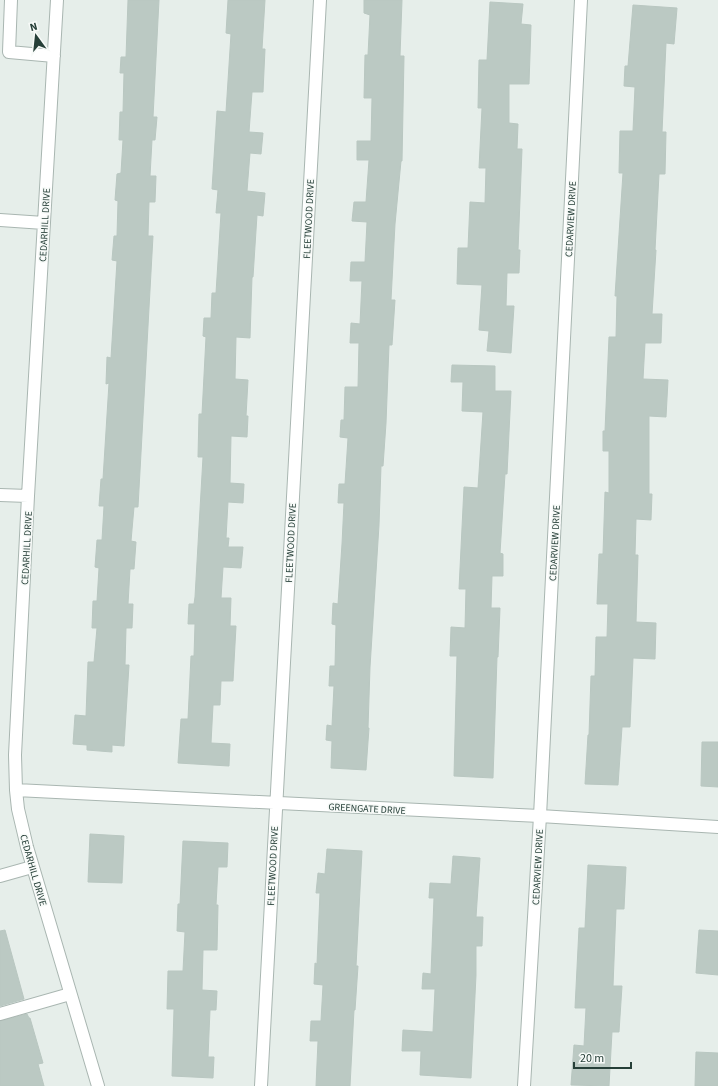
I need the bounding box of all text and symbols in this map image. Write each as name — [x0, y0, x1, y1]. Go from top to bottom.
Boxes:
north arrow — [16, 16, 56, 56]
text: N — [28, 19, 39, 35]
street label: FLEETWOOD DRIVE — [300, 179, 318, 259]
street label: CEDARVIEW DRIVE — [562, 181, 580, 257]
street label: CEDARHILL DRIVE — [36, 188, 54, 262]
street label: FLEETWOOD DRIVE — [282, 503, 300, 583]
street label: CEDARVIEW DRIVE — [546, 505, 564, 581]
street label: CEDARHILL DRIVE — [18, 511, 36, 585]
street label: GREENGATE DRIVE — [328, 800, 406, 818]
street label: FLEETWOOD DRIVE — [264, 826, 282, 906]
street label: CEDARVIEW DRIVE — [529, 829, 547, 905]
street label: CEDARHILL DRIVE — [16, 833, 50, 908]
scale bar — [574, 1044, 631, 1070]
text: 20 m — [580, 1050, 604, 1067]

